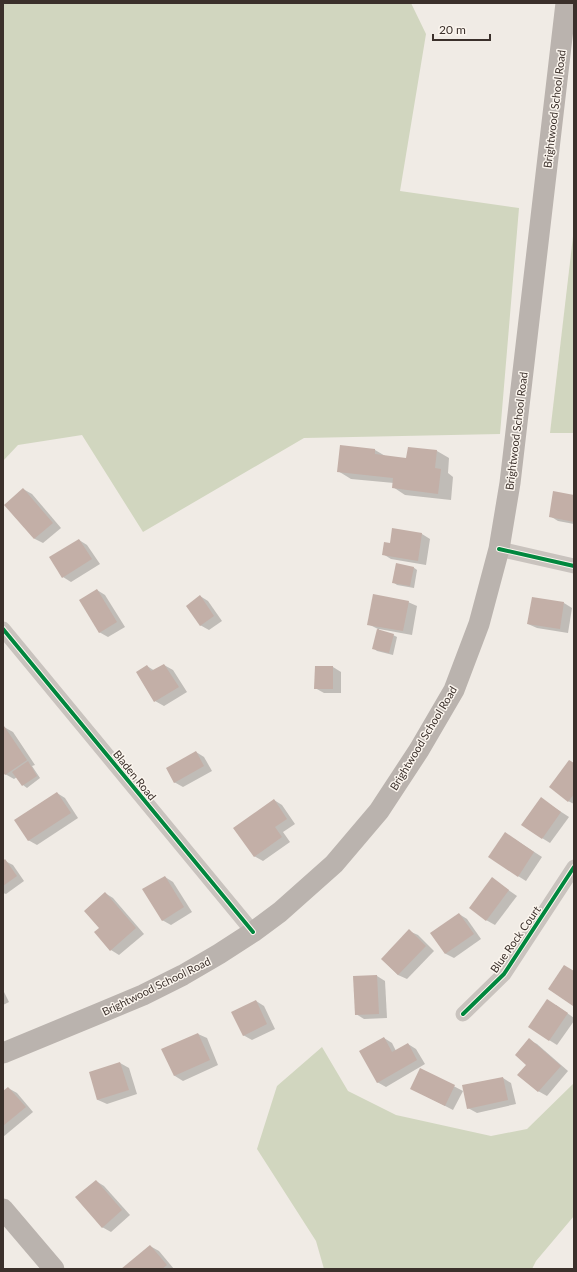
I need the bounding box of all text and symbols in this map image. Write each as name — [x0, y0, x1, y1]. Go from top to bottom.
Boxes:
scale bar — [433, 16, 490, 42]
text: 20 m — [439, 22, 466, 37]
street label: Brightwood School Road — [540, 49, 568, 169]
street label: Brightwood School Road — [502, 371, 530, 491]
street label: Brightwood School Road — [387, 684, 459, 792]
street label: Bladen Road — [111, 747, 159, 803]
street label: Blue Rock Court — [487, 903, 543, 975]
street label: Brightwood School Road — [100, 954, 212, 1018]

